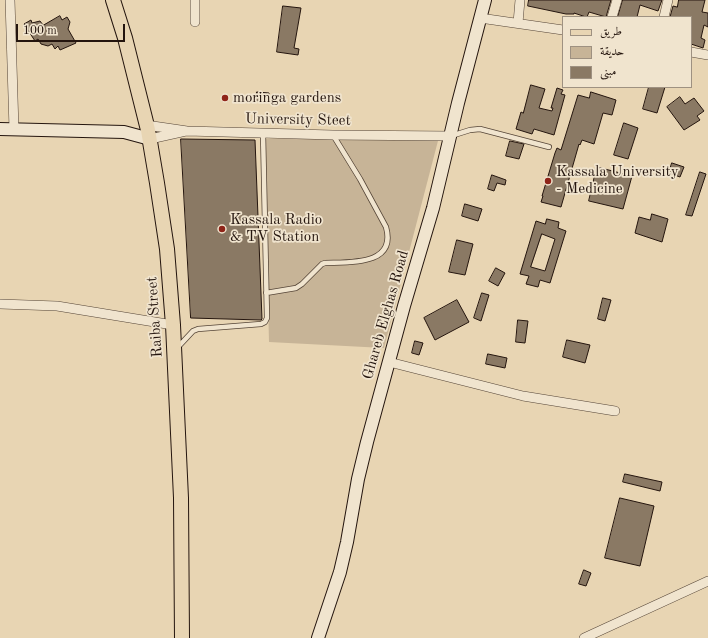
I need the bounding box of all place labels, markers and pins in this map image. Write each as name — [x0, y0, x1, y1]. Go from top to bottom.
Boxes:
place label: moringa gardens — [233, 89, 341, 107]
marker: moringa gardens — [220, 93, 230, 103]
place label: Kassala University - Medicine — [556, 163, 679, 198]
marker: Kassala University - Medicine — [543, 176, 553, 186]
place label: Kassala Radio & TV Station — [230, 211, 322, 246]
marker: Kassala Radio & TV Station — [217, 224, 227, 234]

